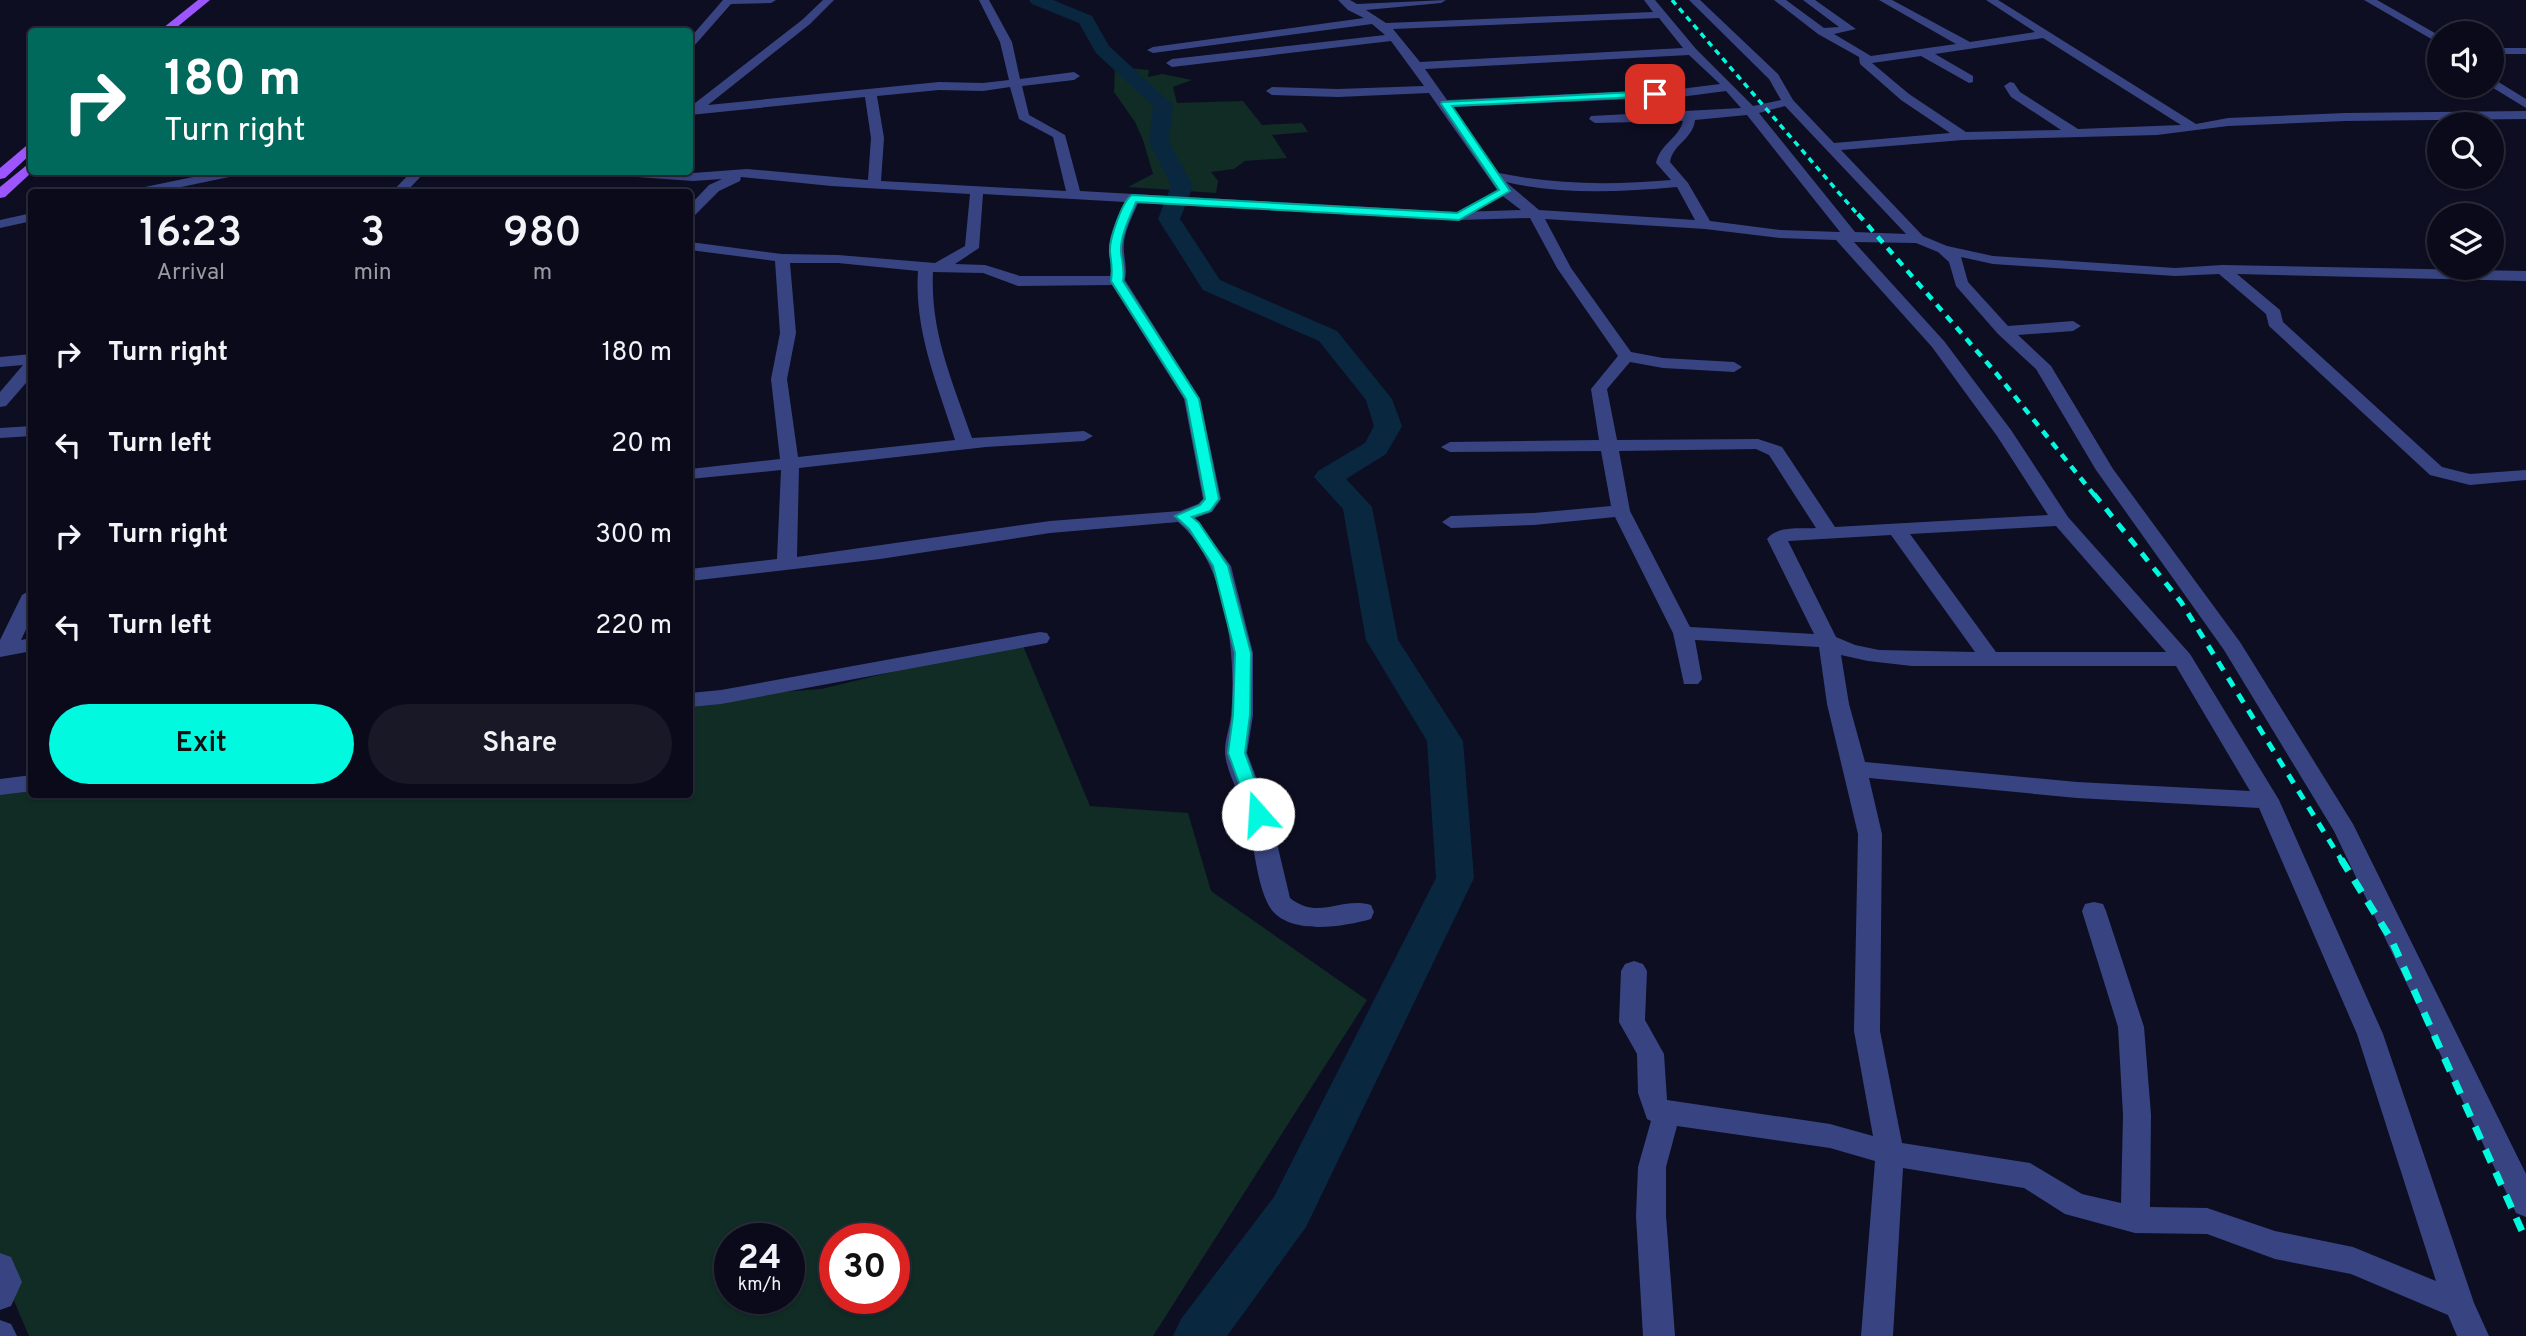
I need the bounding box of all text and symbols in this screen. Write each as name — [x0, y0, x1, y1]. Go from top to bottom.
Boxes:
map controls — [2427, 21, 2504, 280]
button: sound — [2427, 21, 2504, 98]
text: 180 m — [164, 51, 301, 113]
icon: right — [49, 56, 140, 147]
pin — [1625, 64, 1685, 124]
icon: arrive — [1636, 75, 1674, 113]
text: Turn right — [164, 112, 306, 152]
button: search — [2427, 112, 2504, 189]
button: layers — [2427, 203, 2504, 280]
text: 16:23 — [139, 208, 242, 261]
text: 3 — [360, 208, 385, 261]
text: 980 — [503, 208, 582, 261]
text: Arrival — [156, 259, 225, 288]
text: min — [354, 259, 392, 288]
text: m — [533, 259, 552, 288]
icon: right — [49, 335, 87, 373]
text: Turn right — [108, 337, 228, 370]
text: 180 m — [602, 337, 672, 370]
icon: left — [49, 426, 87, 464]
text: Turn left — [108, 428, 212, 461]
text: 20 m — [611, 428, 672, 461]
icon: right — [49, 517, 87, 555]
text: Turn right — [108, 519, 228, 552]
text: 300 m — [595, 519, 672, 552]
icon: left — [49, 608, 87, 646]
text: Turn left — [108, 610, 212, 643]
text: 220 m — [595, 610, 672, 643]
button: Exit — [49, 704, 354, 784]
button: Share — [368, 704, 672, 784]
position arrow — [1221, 777, 1295, 851]
speed limit sign: 30 — [819, 1223, 910, 1314]
text: 24 — [738, 1237, 781, 1281]
text: km/h — [738, 1274, 781, 1297]

